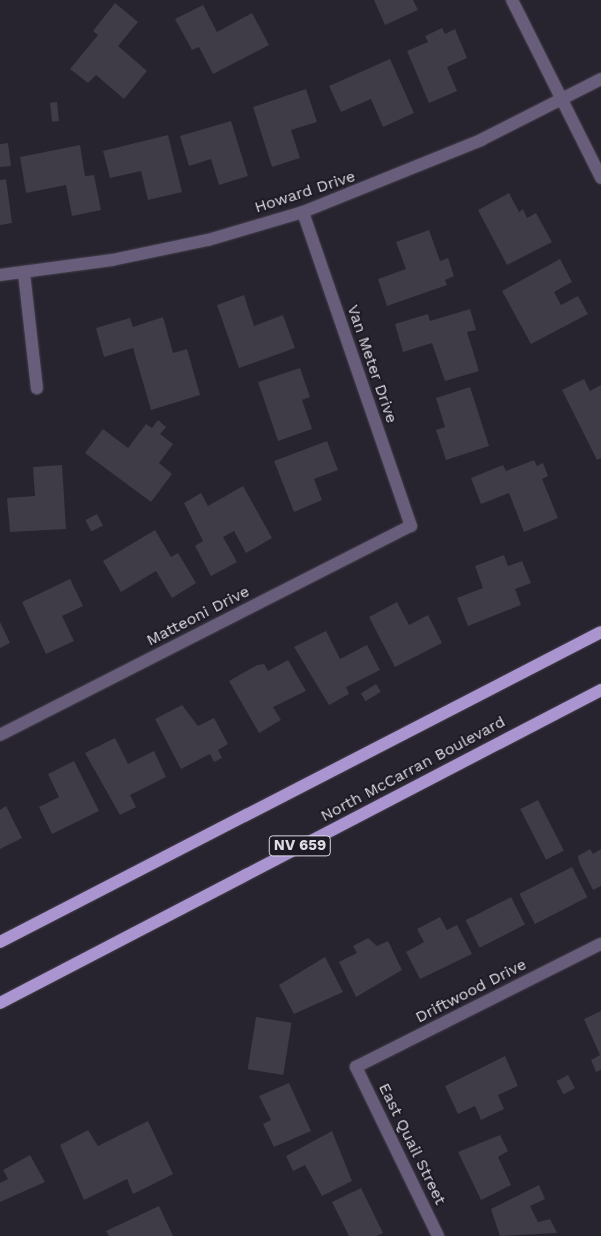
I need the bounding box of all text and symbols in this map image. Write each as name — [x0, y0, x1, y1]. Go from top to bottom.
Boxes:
street label: Howard Drive — [252, 167, 358, 217]
street label: Van Meter Drive — [343, 302, 401, 426]
street label: Matteoni Drive — [143, 582, 253, 650]
street label: North McCarran Boulevard — [317, 712, 509, 826]
road number: NV 659 — [268, 834, 332, 858]
street label: Driftwood Drive — [412, 955, 530, 1027]
street label: East Quail Street — [374, 1080, 450, 1208]

